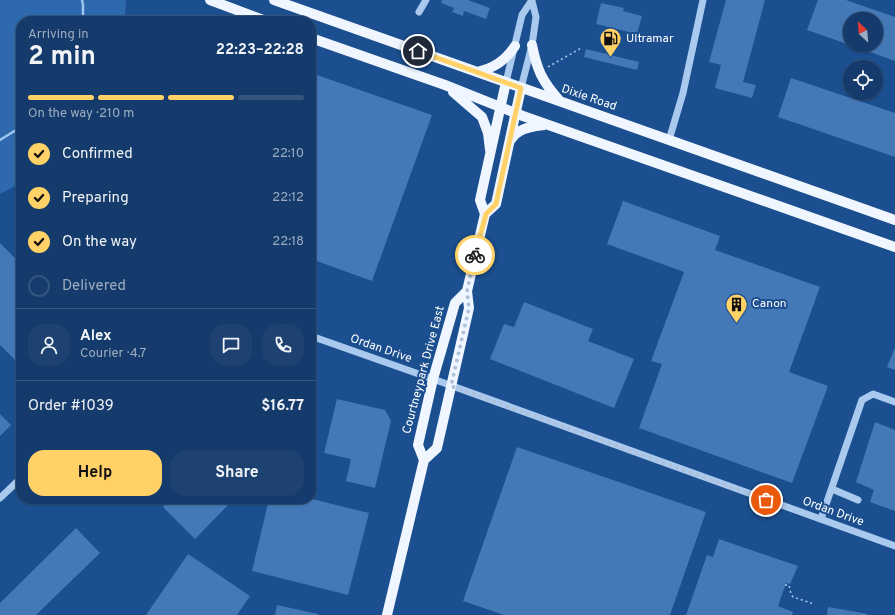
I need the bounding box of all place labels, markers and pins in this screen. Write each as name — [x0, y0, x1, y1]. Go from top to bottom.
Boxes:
fuel station icon: Ultramar — [598, 26, 624, 59]
place label: Ultramar — [626, 31, 674, 47]
pin — [401, 34, 435, 68]
building icon: Canon — [723, 291, 749, 324]
place label: Canon — [752, 296, 787, 312]
pin — [749, 483, 783, 517]

